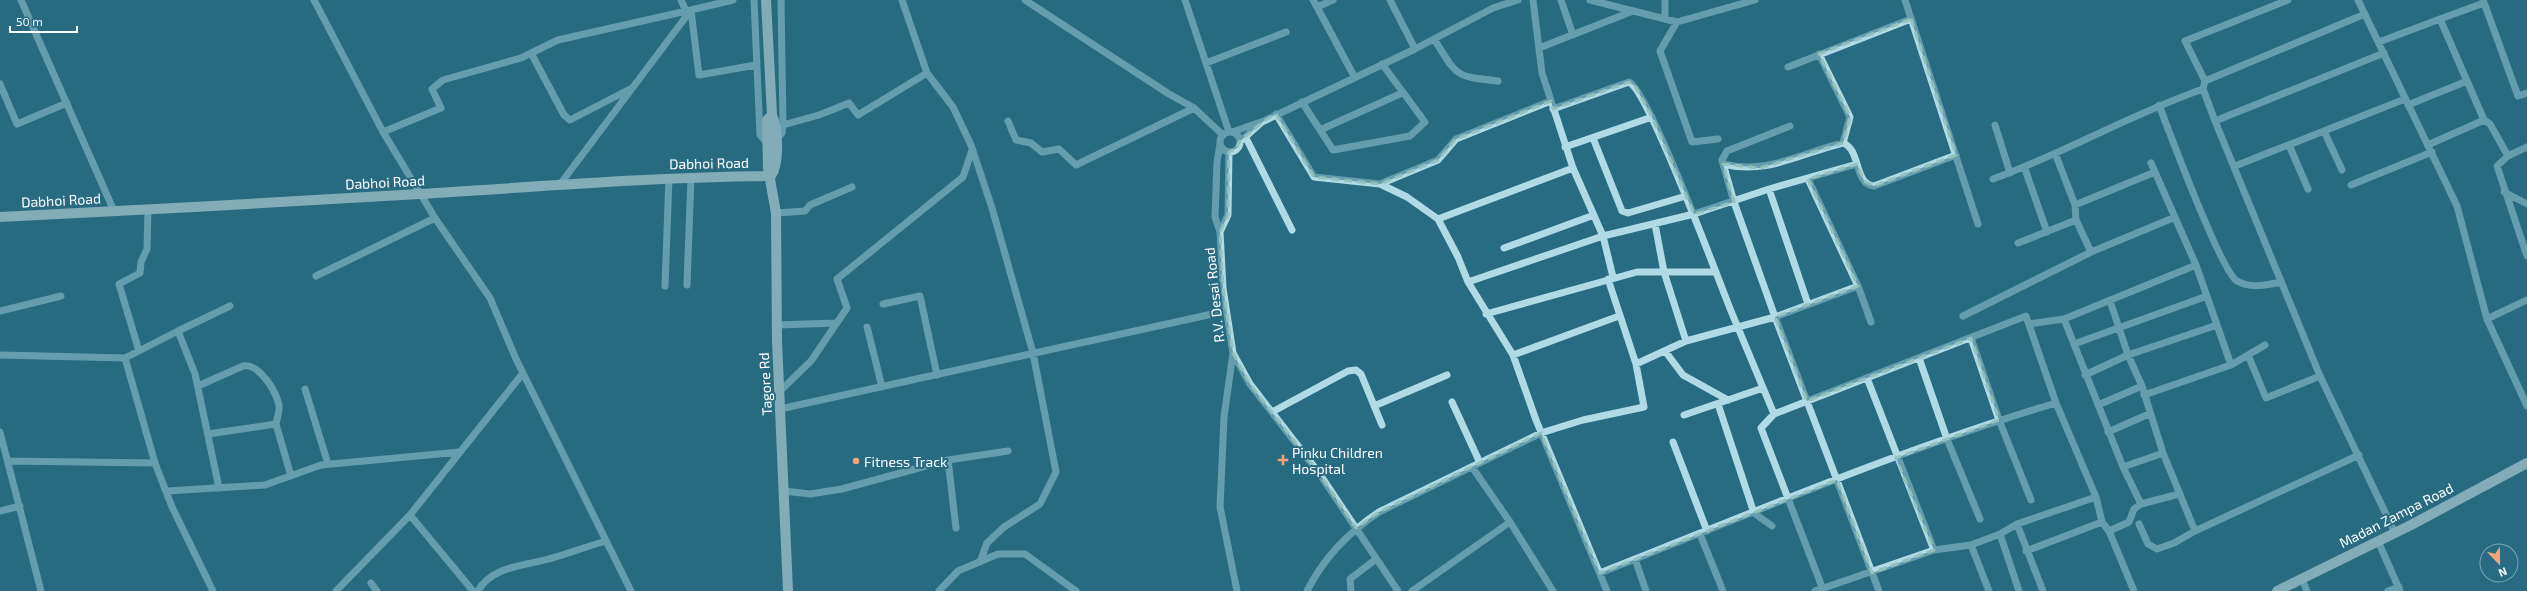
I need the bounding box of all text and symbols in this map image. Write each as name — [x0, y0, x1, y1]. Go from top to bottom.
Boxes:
scale bar — [10, 8, 77, 34]
text: 50 m — [16, 14, 43, 28]
street label: Dabhoi Road — [669, 154, 749, 172]
street label: Dabhoi Road — [345, 171, 425, 193]
street label: Dabhoi Road — [21, 189, 101, 211]
street label: R.V. Desai Road — [1201, 246, 1227, 344]
street label: Tagore Rd — [755, 352, 775, 416]
place label: Pinku Children Hospital — [1292, 444, 1383, 477]
place label: Fitness Track — [864, 453, 947, 470]
marker: Pinku Children Hospital — [1277, 454, 1289, 466]
marker: Fitness Track — [851, 456, 861, 466]
street label: Madan Zampa Road — [2336, 479, 2456, 551]
north arrow — [2479, 543, 2519, 583]
text: N — [2497, 565, 2509, 580]

